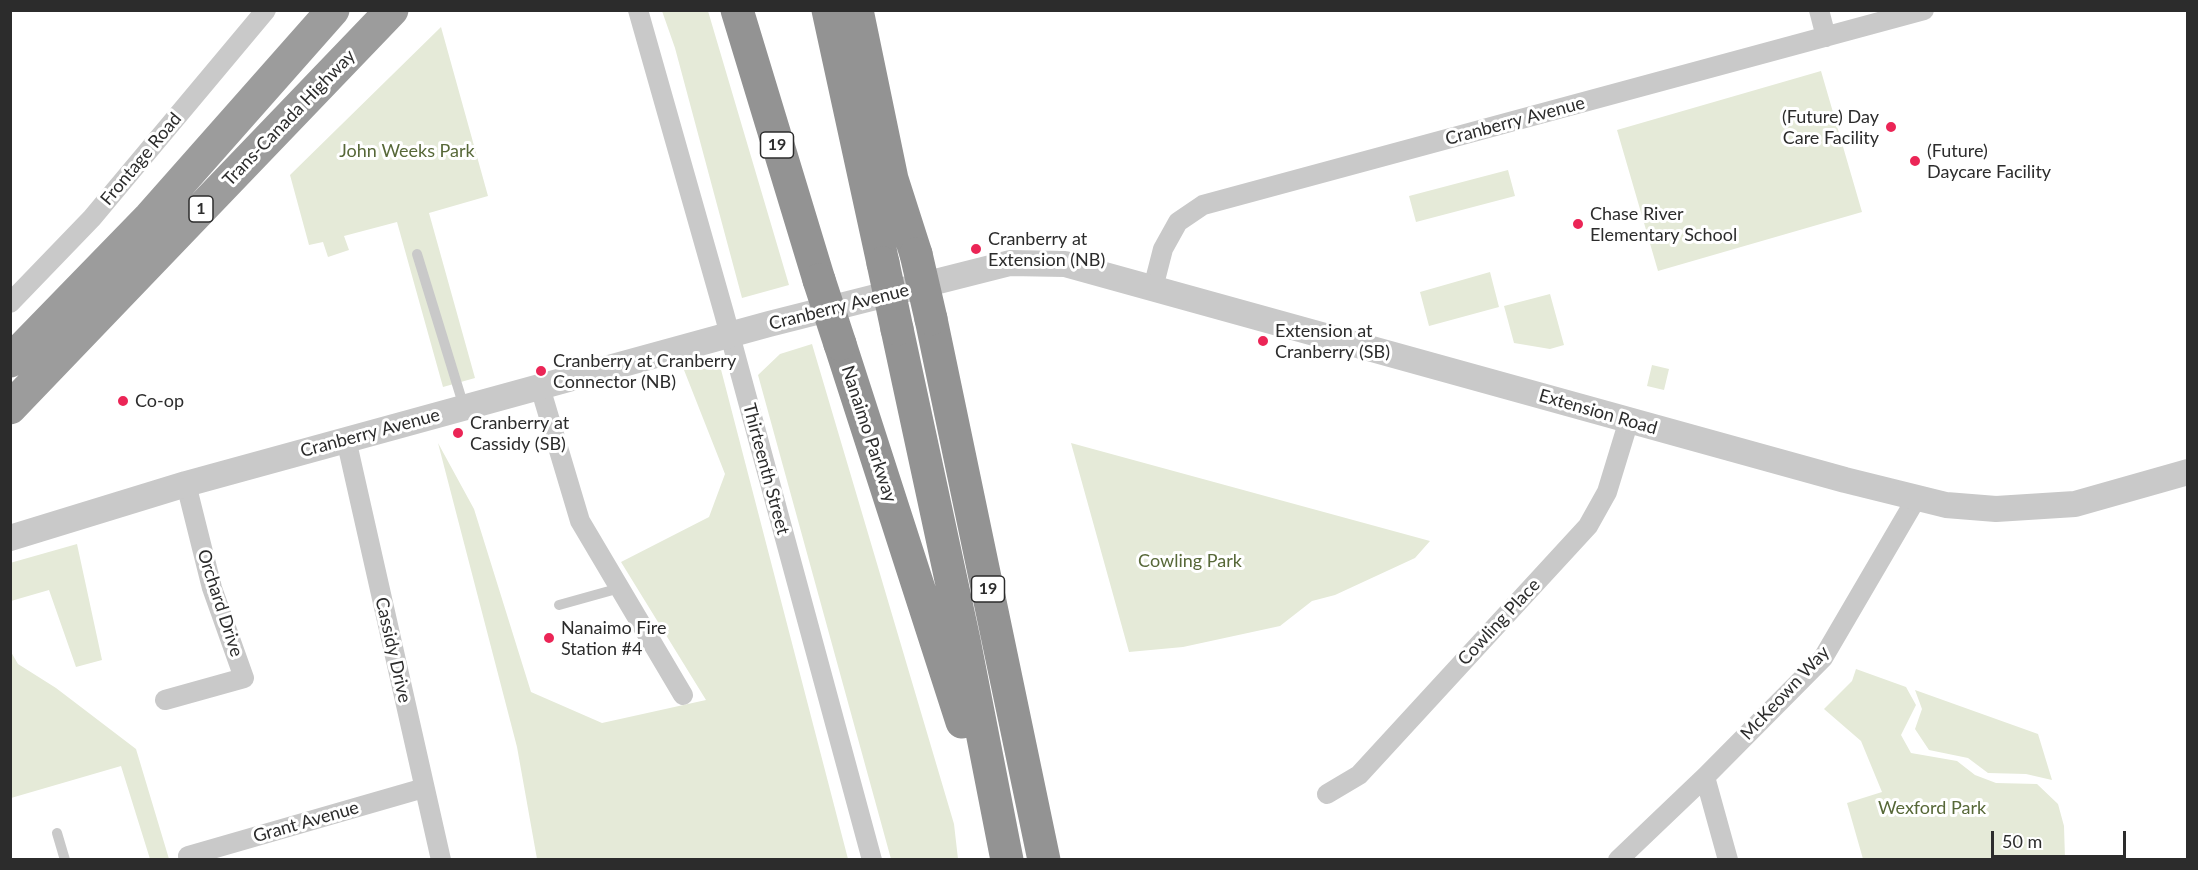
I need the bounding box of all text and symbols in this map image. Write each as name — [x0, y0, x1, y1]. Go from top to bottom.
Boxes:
street label: Trans-Canada Highway — [218, 45, 360, 191]
street label: Cranberry Avenue — [1443, 92, 1587, 150]
place label: (Future) Day Care Facility — [1782, 106, 1879, 148]
street label: Frontage Road — [96, 108, 186, 210]
marker: (Future) Day Care Facility — [1884, 120, 1898, 134]
road number: 19 — [760, 132, 794, 158]
park label: John Weeks Park — [339, 140, 475, 162]
place label: (Future) Daycare Facility — [1927, 140, 2051, 182]
marker: (Future) Daycare Facility — [1908, 154, 1922, 168]
road number: 1 — [189, 196, 213, 222]
place label: Chase River Elementary School — [1590, 203, 1737, 246]
marker: Chase River Elementary School — [1571, 217, 1585, 231]
place label: Cranberry at Extension (NB) — [988, 228, 1105, 270]
marker: Cranberry at Extension (NB) — [969, 242, 983, 256]
street label: Cranberry Avenue — [767, 279, 911, 335]
place label: Extension at Cranberry (SB) — [1275, 320, 1390, 362]
marker: Extension at Cranberry (SB) — [1256, 334, 1270, 348]
place label: Cranberry at Cranberry Connector (NB) — [553, 350, 736, 392]
street label: Nanaimo Parkway — [837, 363, 901, 505]
marker: Cranberry at Cranberry Connector (NB) — [534, 364, 548, 378]
street label: Extension Road — [1536, 385, 1660, 439]
place label: Co-op — [135, 390, 184, 412]
marker: Co-op — [116, 394, 130, 408]
street label: Thirteenth Street — [738, 401, 794, 537]
street label: Cranberry Avenue — [298, 404, 442, 462]
place label: Cranberry at Cassidy (SB) — [470, 412, 569, 454]
marker: Cranberry at Cassidy (SB) — [451, 426, 465, 440]
street label: Orchard Drive — [192, 546, 248, 660]
park label: Cowling Park — [1138, 550, 1242, 572]
street label: Cowling Place — [1453, 574, 1545, 670]
road number: 19 — [972, 576, 1004, 602]
street label: Cassidy Drive — [370, 595, 416, 705]
place label: Nanaimo Fire Station #4 — [561, 617, 666, 660]
marker: Nanaimo Fire Station #4 — [542, 631, 556, 645]
street label: McKeown Way — [1736, 642, 1834, 744]
street label: Grant Avenue — [251, 797, 361, 847]
park label: Wexford Park — [1878, 797, 1986, 819]
scale bar — [1994, 819, 2129, 857]
text: 50 m — [2002, 830, 2042, 852]

